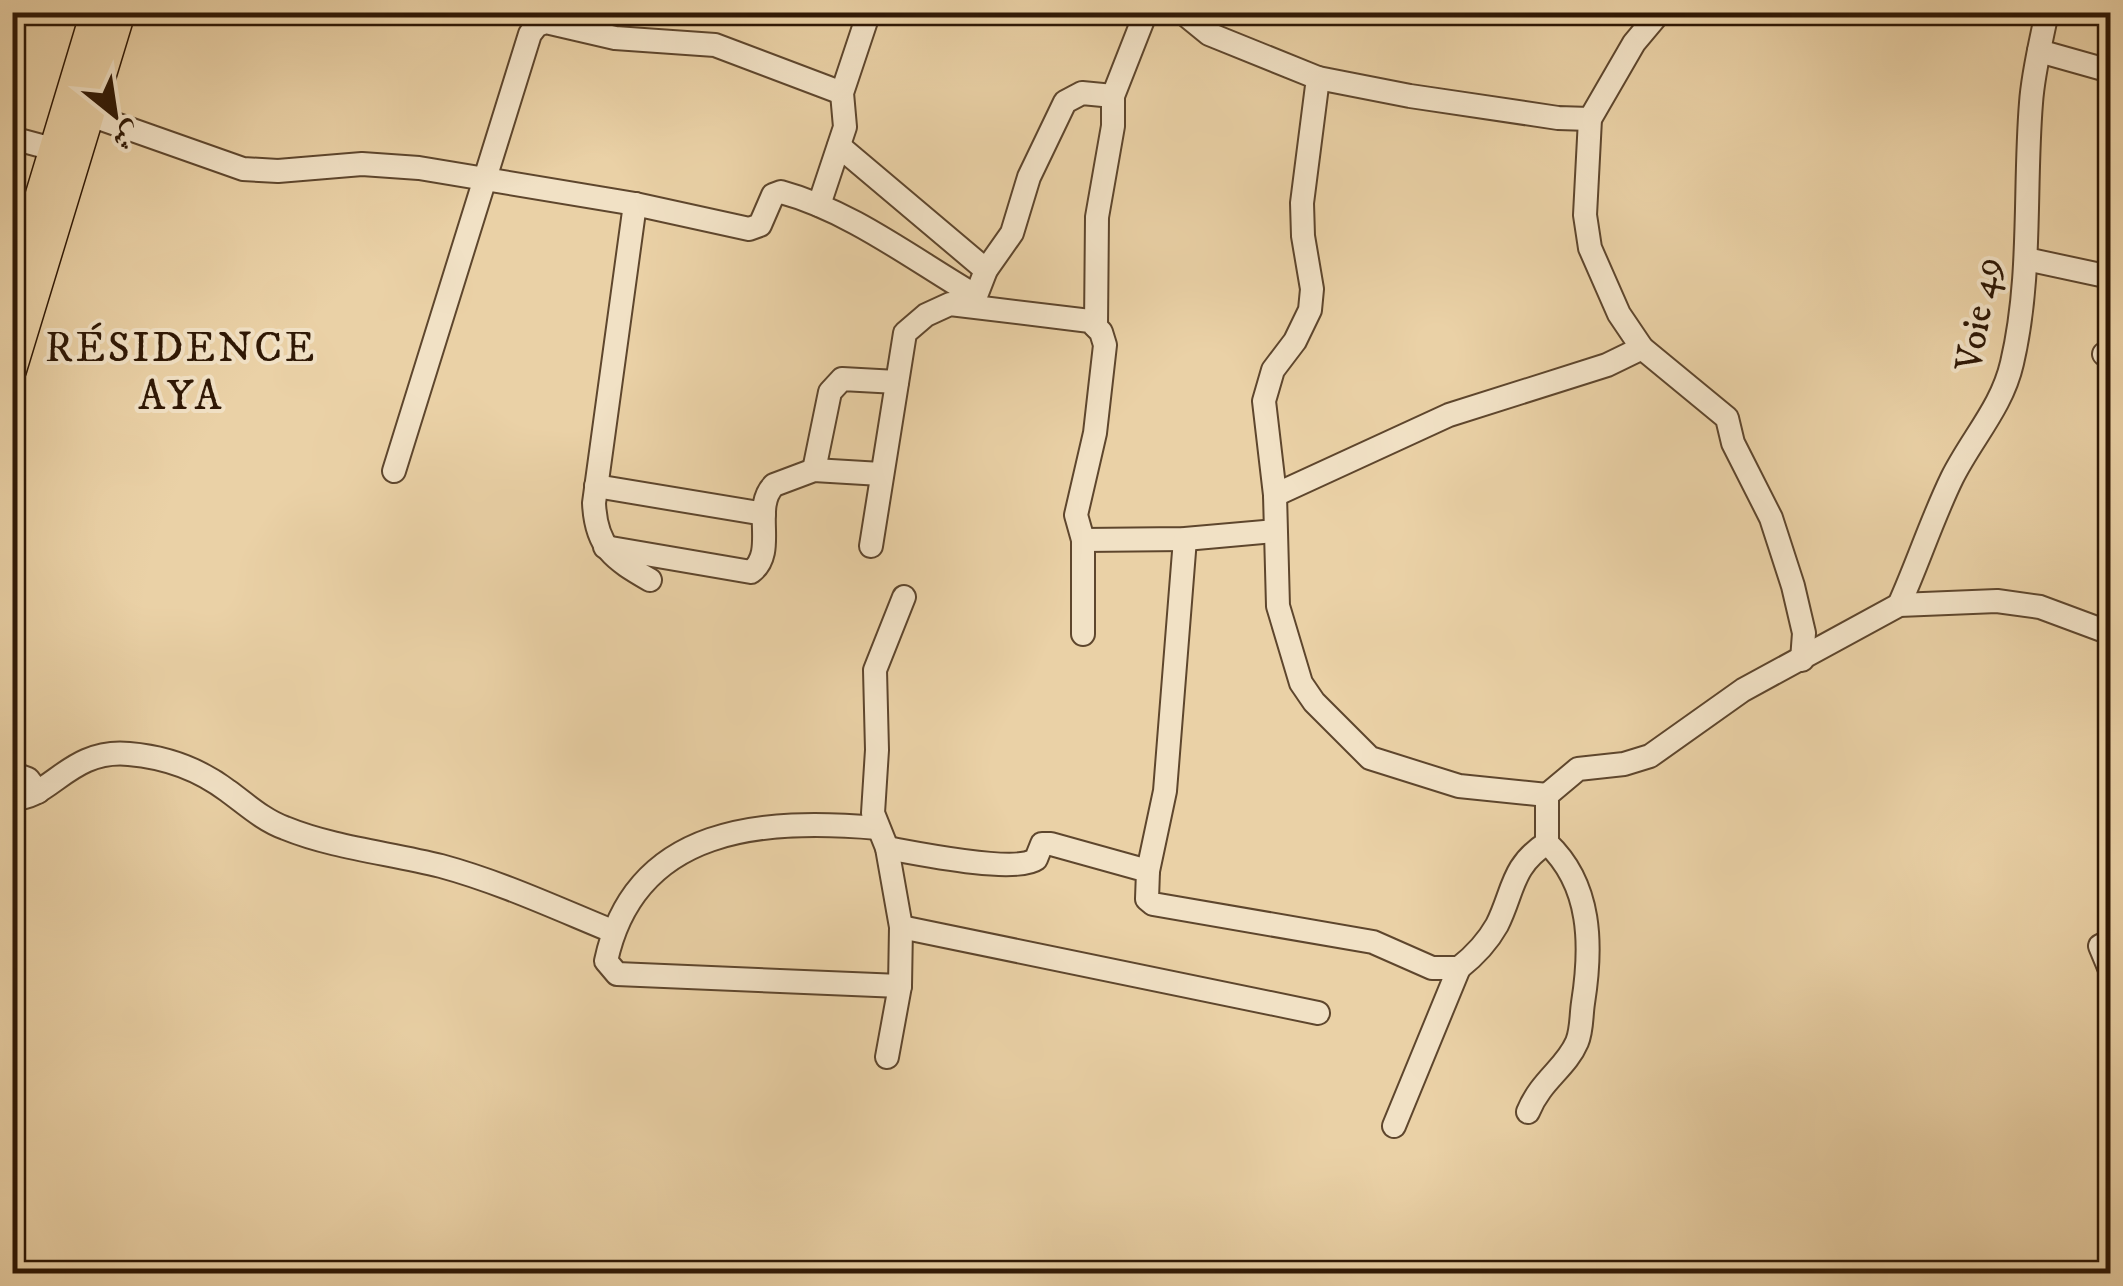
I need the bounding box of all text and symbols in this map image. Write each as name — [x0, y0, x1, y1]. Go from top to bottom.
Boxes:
north arrow — [65, 65, 165, 165]
text: ش — [106, 113, 148, 157]
street label: Voie 49 — [1945, 253, 2013, 376]
district label: RÉSIDENCE AYA — [45, 322, 317, 423]

